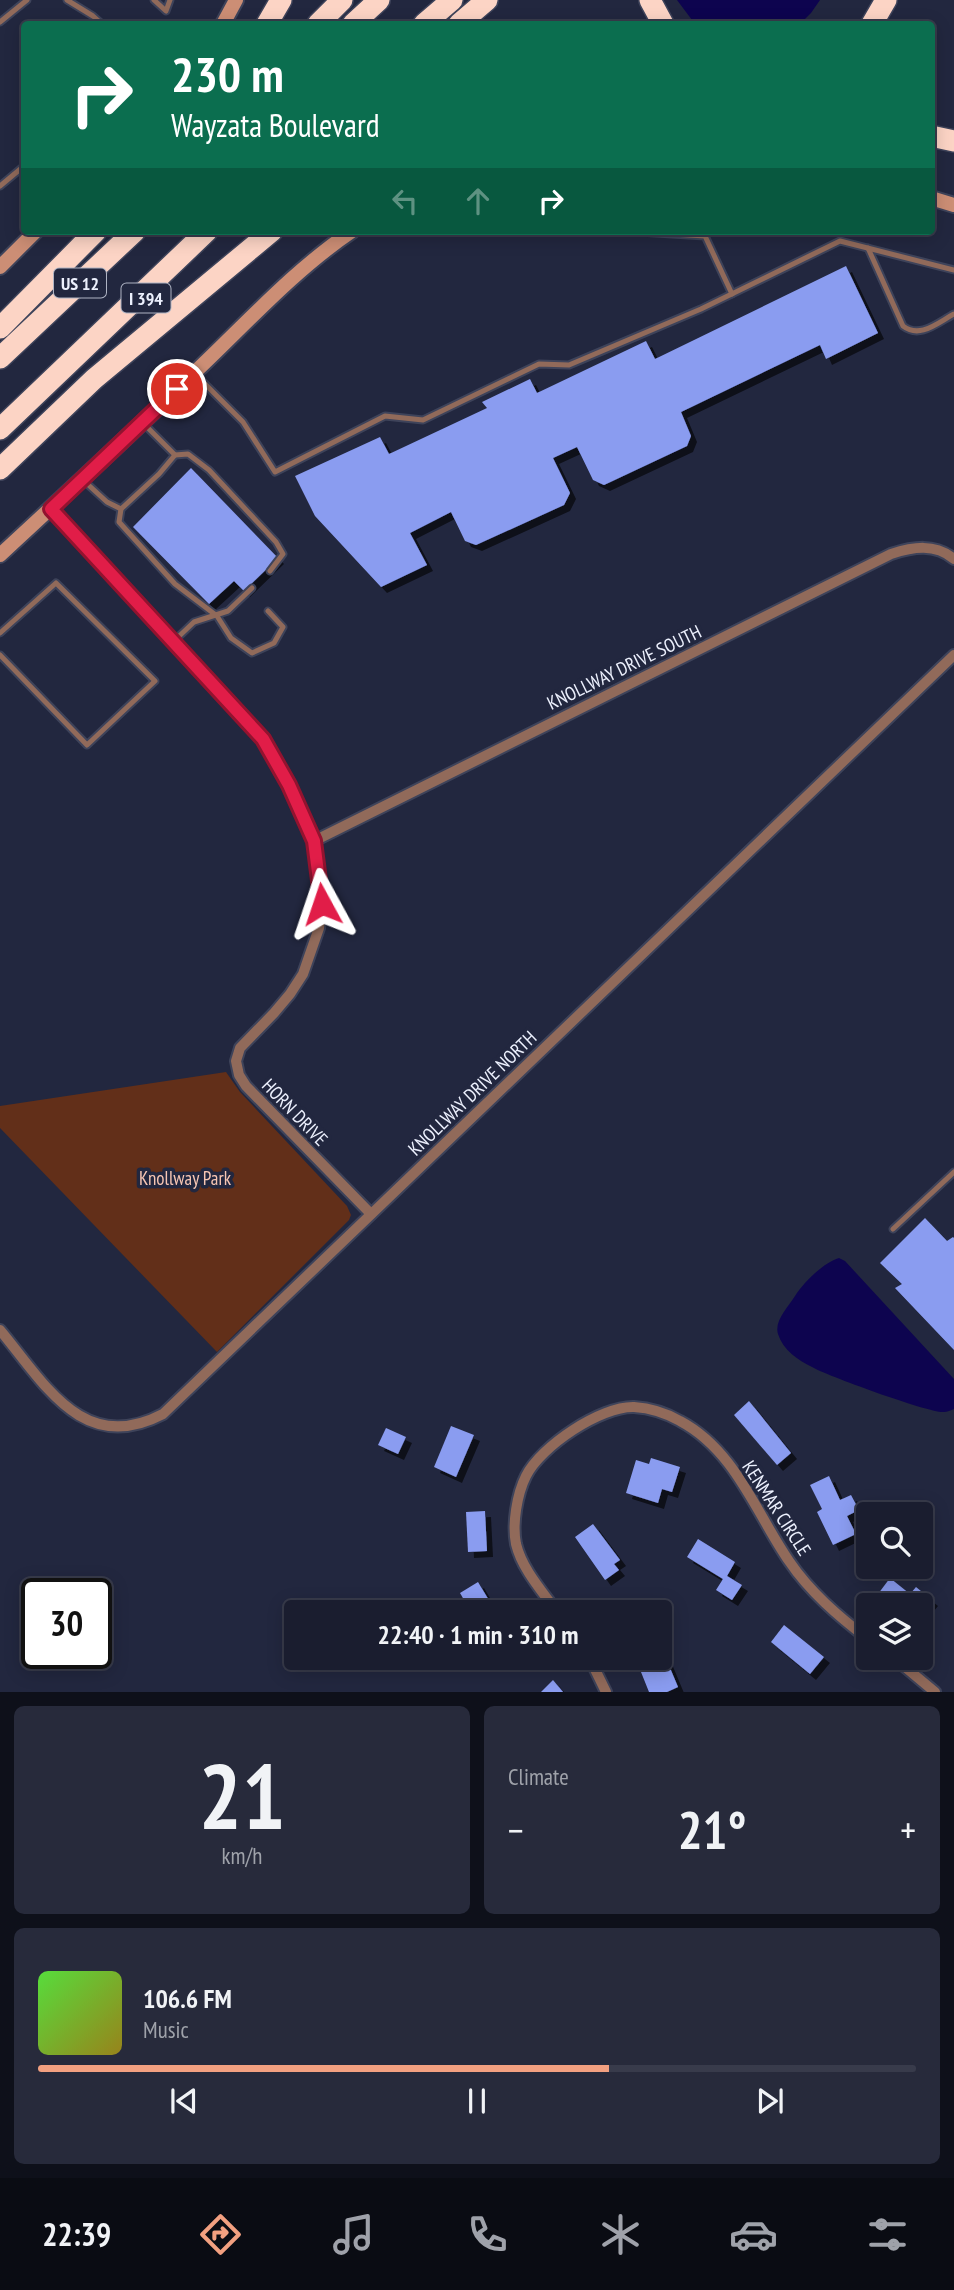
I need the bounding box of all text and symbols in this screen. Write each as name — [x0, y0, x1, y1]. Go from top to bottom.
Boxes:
text: 230 m — [171, 42, 284, 106]
icon: right — [56, 49, 147, 140]
text: Wayzata Boulevard — [171, 104, 380, 146]
icon: left — [386, 182, 424, 220]
icon: ahead — [459, 182, 497, 220]
icon: right — [532, 182, 570, 220]
road number: US 12 — [54, 268, 106, 298]
road number: I 394 — [122, 284, 170, 312]
pin — [147, 359, 207, 419]
icon: arrive — [158, 370, 196, 408]
street label: KNOLLWAY DRIVE SOUTH — [543, 619, 705, 715]
position arrow — [285, 867, 359, 941]
street label: KNOLLWAY DRIVE NORTH — [403, 1026, 541, 1160]
street label: HORN DRIVE — [257, 1073, 333, 1151]
park label: Knollway Park — [139, 1166, 232, 1190]
street label: KENMAR CIRCLE — [737, 1456, 817, 1560]
map controls — [856, 1502, 933, 1670]
button: search — [856, 1502, 933, 1579]
speed limit sign: 30 — [21, 1578, 112, 1669]
button: layers — [856, 1593, 933, 1670]
text: 22:40 · 1 min · 310 m — [378, 1618, 578, 1651]
text: 21 — [199, 1736, 286, 1854]
text: Climate — [508, 1762, 569, 1791]
text: 21° — [678, 1796, 746, 1863]
text: − — [508, 1805, 524, 1854]
text: + — [900, 1805, 916, 1854]
text: km/h — [222, 1841, 262, 1870]
text: 106.6 FM — [143, 1982, 232, 2015]
text: Music — [143, 2015, 189, 2044]
icon: previous — [165, 2082, 203, 2120]
icon: pause — [458, 2082, 496, 2120]
icon: next — [751, 2082, 789, 2120]
icon: directions — [196, 2210, 245, 2259]
icon: music — [329, 2210, 378, 2259]
icon: phone — [463, 2210, 512, 2259]
icon: climate — [596, 2210, 645, 2259]
icon: car — [729, 2210, 778, 2259]
icon: filters — [863, 2210, 912, 2259]
text: 22:39 — [42, 2213, 111, 2255]

